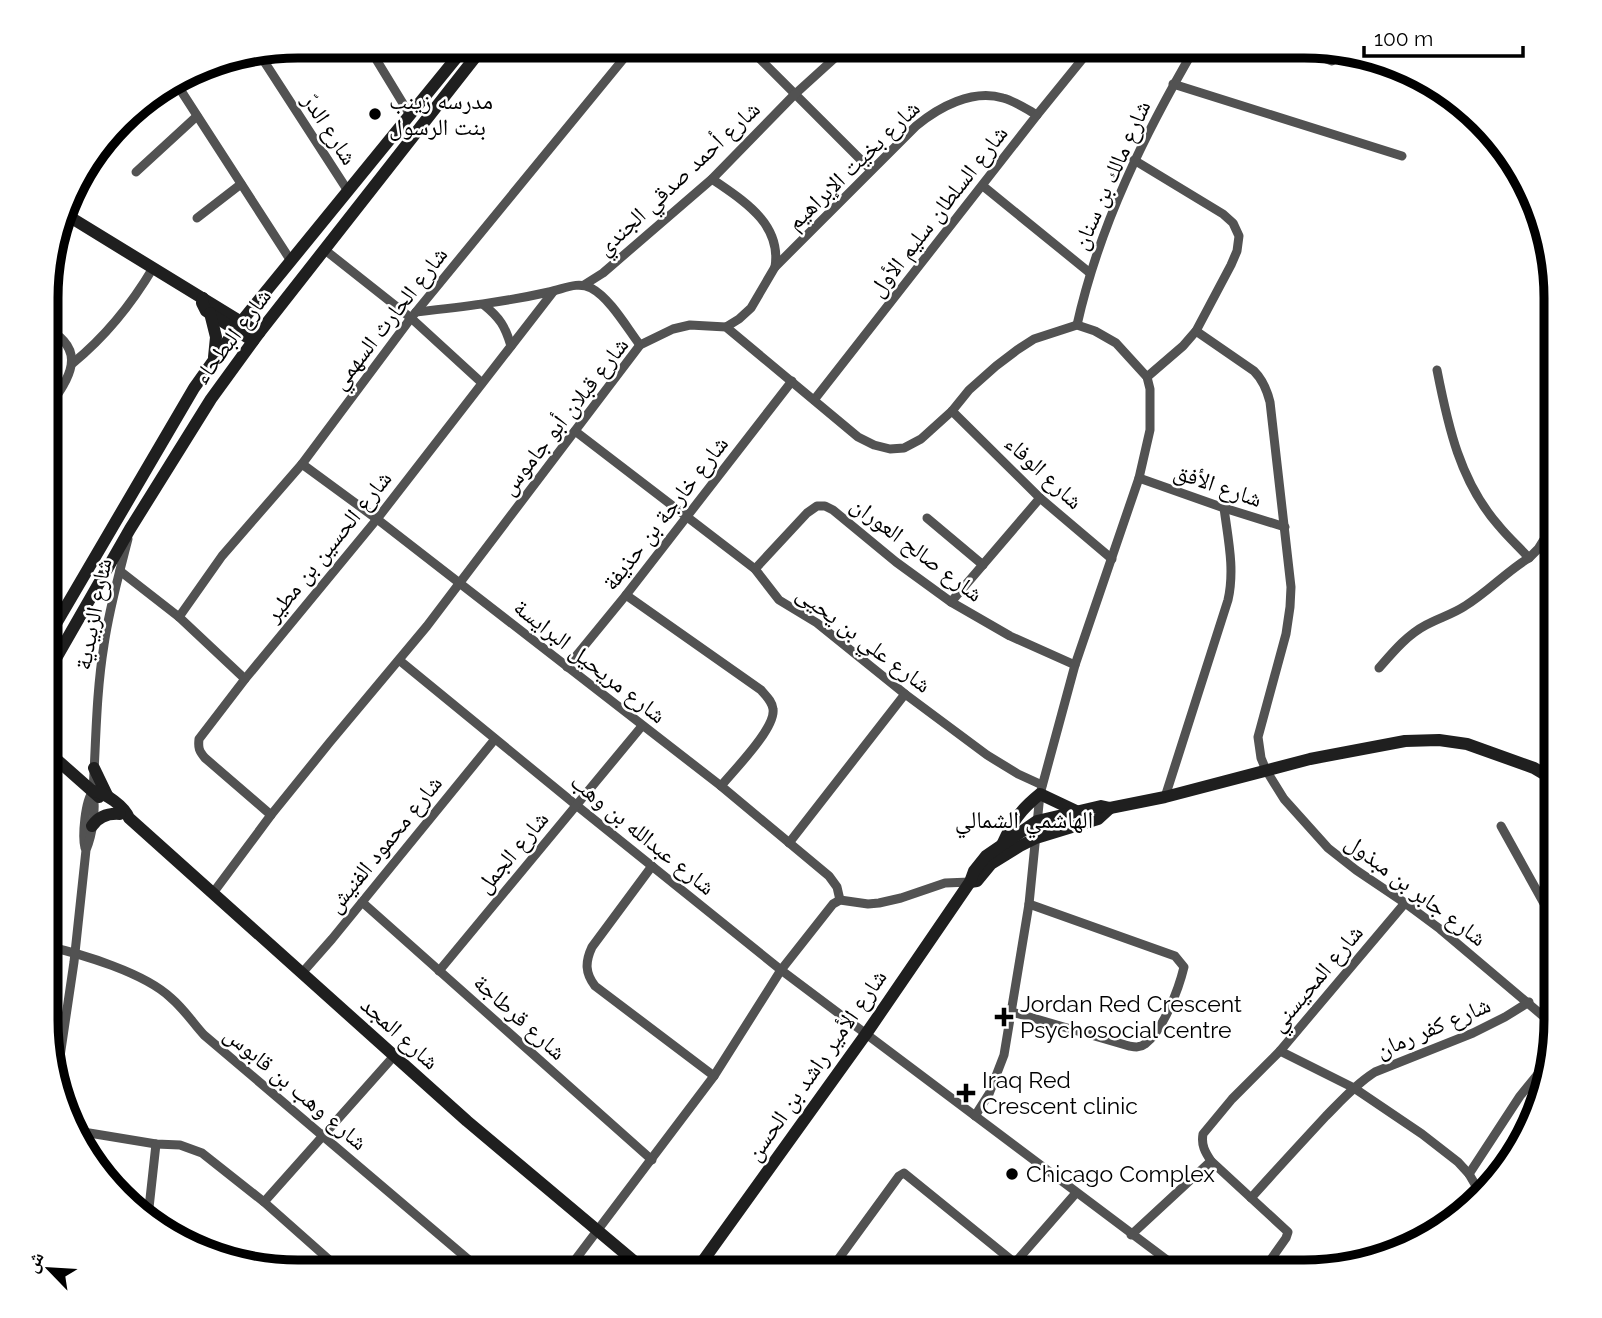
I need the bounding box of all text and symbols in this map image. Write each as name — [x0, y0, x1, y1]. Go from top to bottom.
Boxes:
scale bar — [1364, 14, 1523, 58]
text: 100 m — [1374, 26, 1433, 51]
street label: شارع الدرّ — [295, 87, 363, 171]
place label: مدرسه زينب بنت الرسول — [389, 87, 493, 141]
street label: شارع بخيت الإبراهيم — [780, 94, 927, 237]
street label: شارع أحمد صدقي الجندي — [590, 95, 769, 265]
street label: شارع مالك بن سنان — [1066, 96, 1157, 254]
marker: مدرسه زينب بنت الرسول — [367, 106, 383, 122]
street label: شارع السلطان سليم الأول — [863, 120, 1015, 303]
street label: شارع الحارث السهمي — [325, 241, 457, 398]
street label: شارع البطحاء — [187, 283, 278, 390]
street label: شارع قبلان أبو جاموس — [494, 331, 635, 501]
street label: شارع الوفاء — [999, 429, 1089, 516]
street label: شارع خارجة بن حذيفة — [596, 430, 735, 596]
street label: شارع الأفق — [1170, 457, 1266, 514]
street label: شارع الحسين بن مطير — [258, 465, 398, 629]
street label: شارع صالح العوران — [845, 490, 989, 609]
street label: شارع الزبيدية — [68, 556, 119, 672]
street label: شارع علي بن يحيى — [788, 579, 937, 703]
street label: شارع مريحيل البرايسة — [508, 593, 672, 730]
street label: شارع عبدالله بن وهب — [564, 767, 721, 902]
street label: شارع محمود الفنيش — [320, 770, 449, 919]
street label: شارع الجمل — [470, 805, 555, 899]
district label: الهاشمي الشمالي — [955, 805, 1093, 839]
street label: شارع جابر بن مبذول — [1339, 828, 1492, 953]
street label: شارع المحيسني — [1263, 919, 1372, 1040]
street label: شارع الأمير راشد بن الحسن — [739, 964, 893, 1167]
street label: شارع قرطاجة — [467, 968, 572, 1066]
place label: Jordan Red Crescent Psychosocial centre — [1020, 990, 1242, 1043]
street label: شارع كفر رمان — [1371, 990, 1495, 1065]
street label: شارع المجد — [354, 991, 445, 1076]
marker: Jordan Red Crescent Psychosocial centre — [994, 1007, 1014, 1027]
street label: شارع وهب بن قابوس — [218, 1020, 373, 1157]
place label: Iraq Red Crescent clinic — [982, 1066, 1138, 1119]
marker: Iraq Red Crescent clinic — [956, 1083, 976, 1103]
place label: Chicago Complex — [1026, 1160, 1215, 1187]
marker: Chicago Complex — [1004, 1166, 1020, 1182]
north arrow — [14, 1234, 84, 1304]
text: ش — [19, 1248, 49, 1276]

